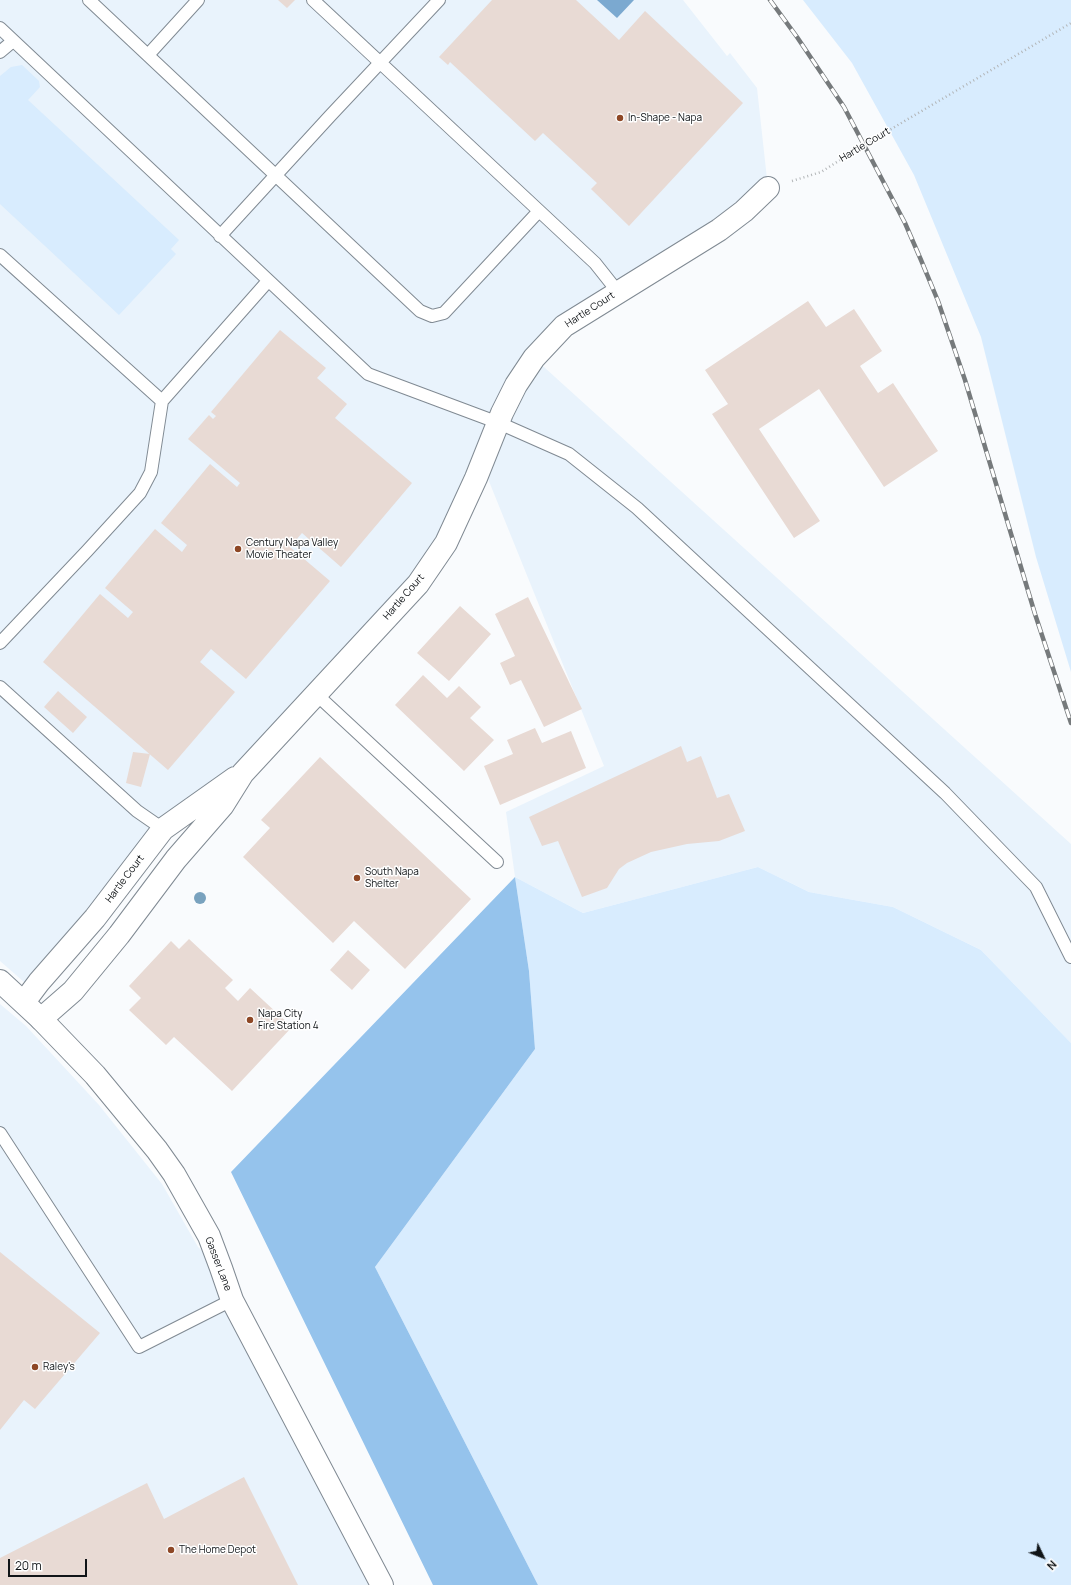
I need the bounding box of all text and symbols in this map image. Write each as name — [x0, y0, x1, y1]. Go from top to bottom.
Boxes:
place label: In-Shape - Napa — [628, 112, 702, 124]
marker: In-Shape - Napa — [615, 113, 625, 123]
street label: Hartle Court — [838, 125, 892, 165]
street label: Hartle Court — [563, 289, 617, 331]
place label: Century Napa Valley Movie Theater — [246, 537, 338, 560]
marker: Century Napa Valley Movie Theater — [233, 544, 243, 554]
street label: Hartle Court — [381, 572, 427, 622]
street label: Hartle Court — [103, 853, 147, 905]
place label: South Napa Shelter — [365, 866, 419, 890]
marker: South Napa Shelter — [352, 873, 362, 883]
place label: Napa City Fire Station 4 — [258, 1008, 319, 1032]
marker: Napa City Fire Station 4 — [245, 1015, 255, 1025]
street label: Gasser Lane — [202, 1235, 234, 1293]
place label: Raley's — [43, 1361, 75, 1373]
marker: Raley's — [30, 1362, 40, 1372]
north arrow — [1023, 1537, 1063, 1577]
place label: The Home Depot — [179, 1544, 256, 1556]
marker: The Home Depot — [166, 1545, 176, 1555]
scale bar — [10, 1551, 89, 1577]
text: 20 m — [15, 1557, 42, 1574]
text: N — [1044, 1558, 1060, 1574]

